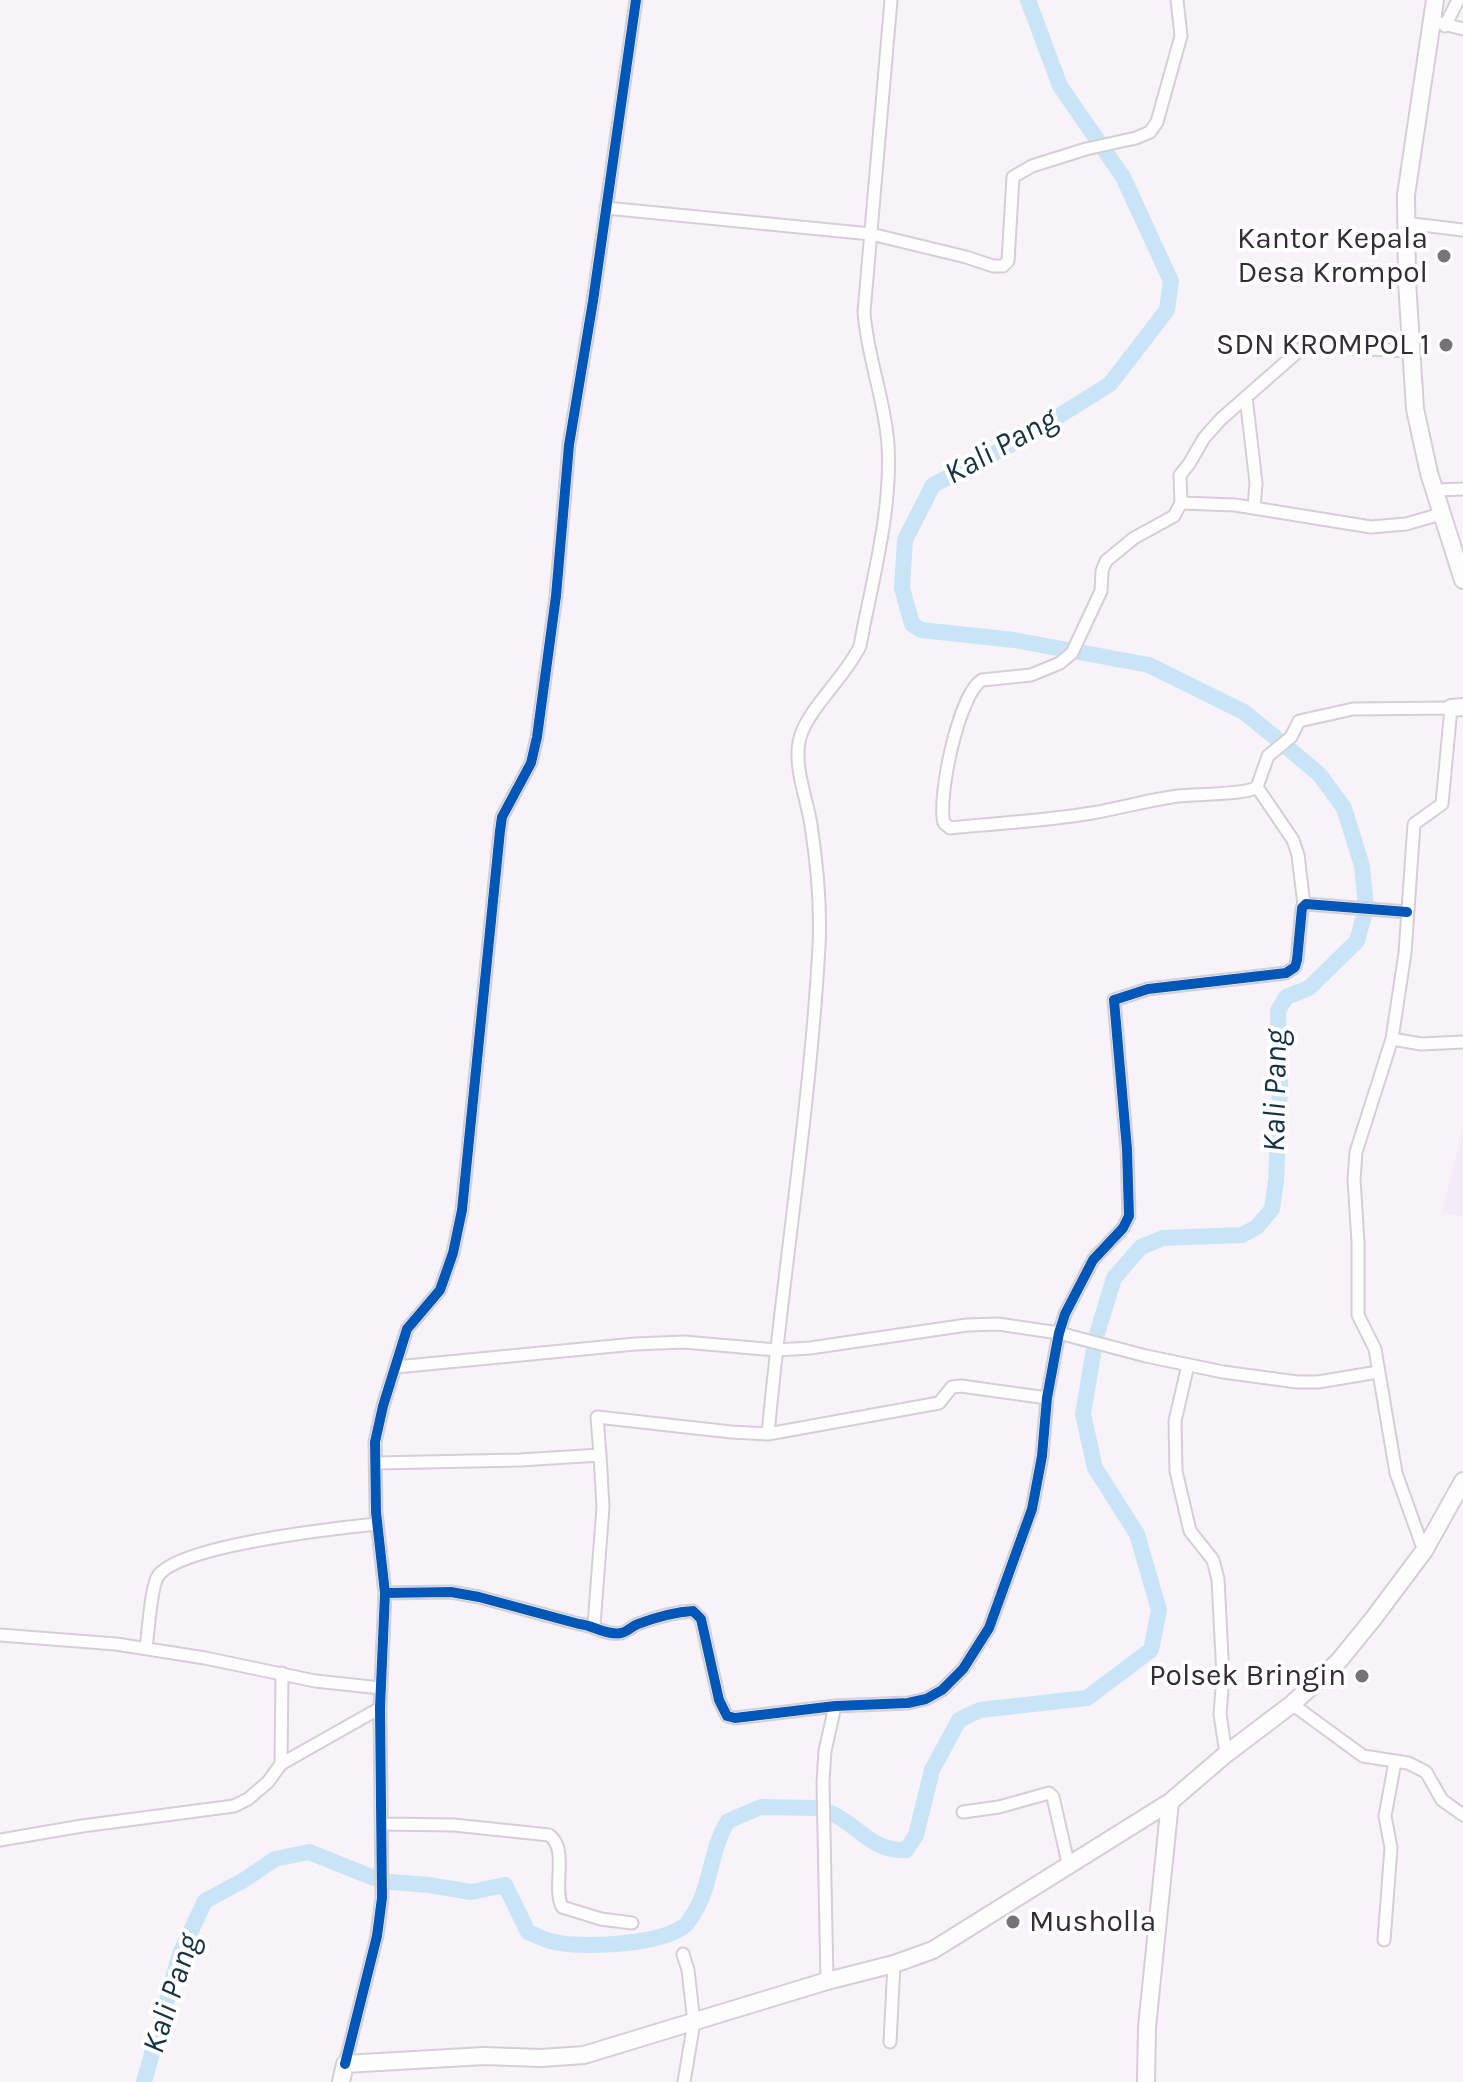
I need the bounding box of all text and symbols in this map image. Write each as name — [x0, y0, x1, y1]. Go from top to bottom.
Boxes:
place label: Kantor Kepala Desa Krompol — [1237, 221, 1428, 292]
marker: Kantor Kepala Desa Krompol — [1435, 247, 1453, 265]
place label: SDN KROMPOL 1 — [1216, 327, 1430, 363]
marker: SDN KROMPOL 1 — [1437, 336, 1455, 354]
water label: Kali Pang — [938, 400, 1064, 494]
water label: Kali Pang — [1256, 1029, 1296, 1153]
place label: Polsek Bringin — [1149, 1658, 1346, 1694]
marker: Polsek Bringin — [1353, 1667, 1371, 1685]
place label: Musholla — [1029, 1904, 1156, 1940]
marker: Musholla — [1004, 1913, 1022, 1931]
water label: Kali Pang — [135, 1930, 209, 2058]

